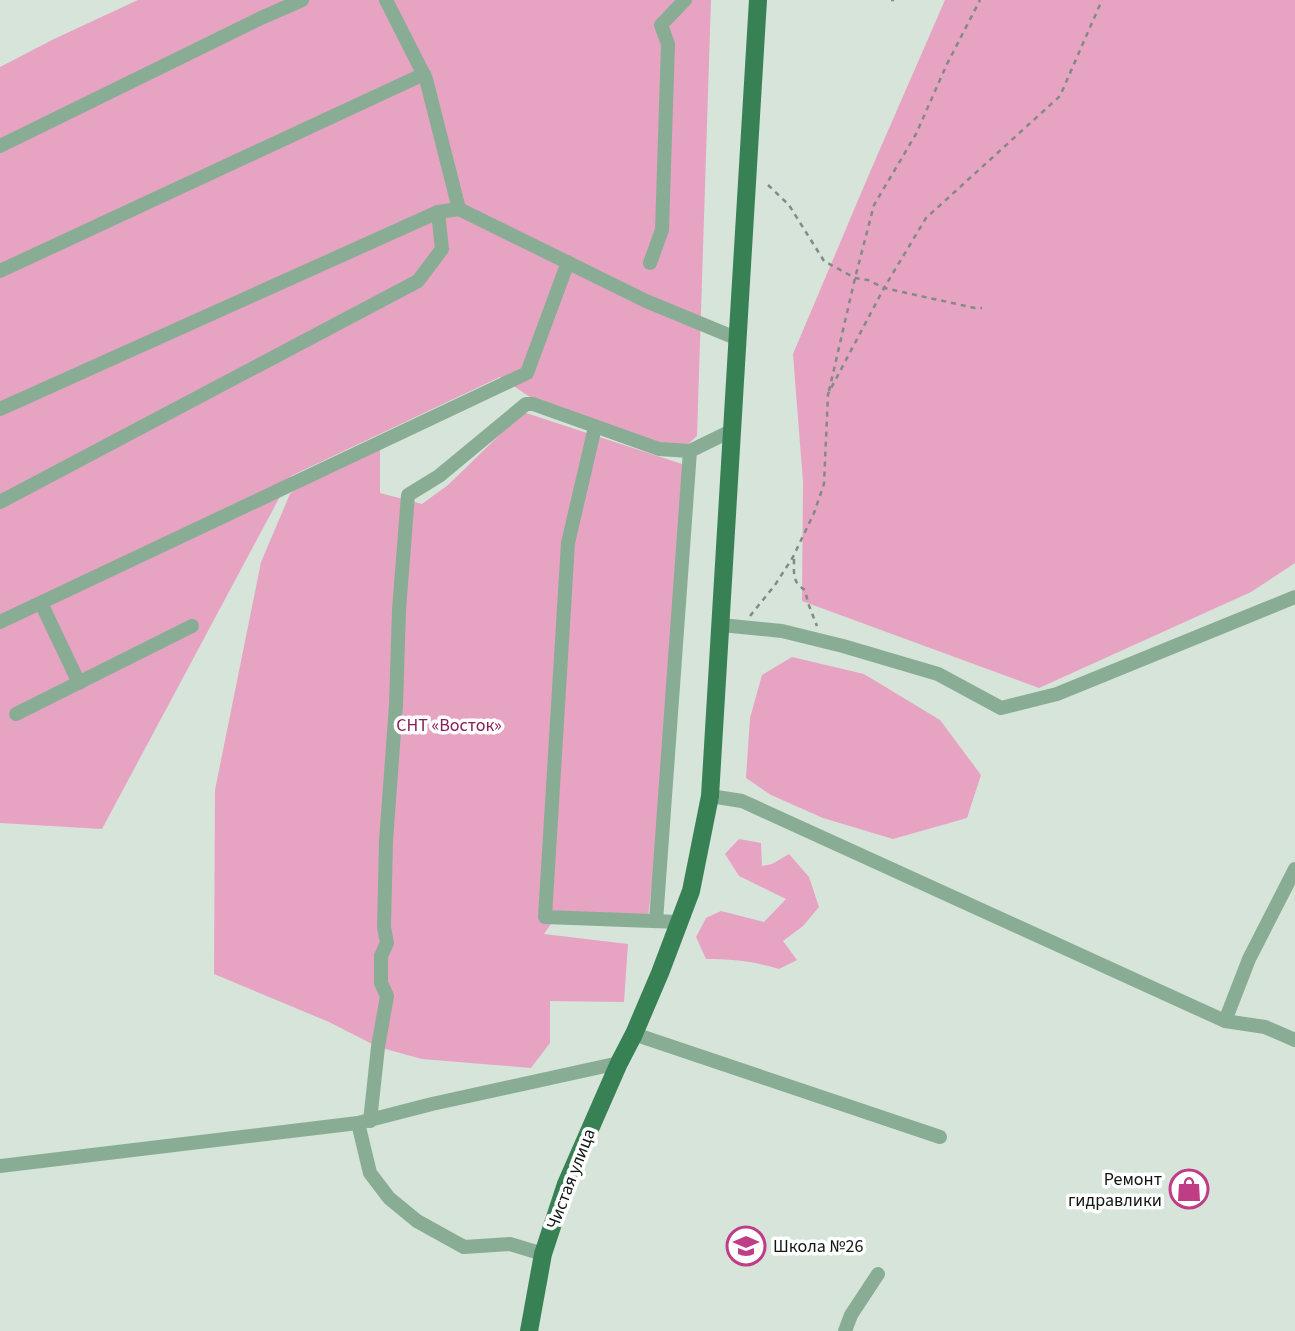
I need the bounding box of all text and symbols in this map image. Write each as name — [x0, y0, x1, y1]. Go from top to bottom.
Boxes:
park label: СНТ «Восток» — [396, 713, 502, 738]
street label: Чистая улица — [540, 1125, 602, 1233]
place label: Ремонт гидравлики — [1068, 1167, 1162, 1213]
shop icon: Ремонт гидравлики — [1168, 1168, 1210, 1210]
school or university icon: Школа №26 — [725, 1225, 767, 1267]
place label: Школа №26 — [773, 1234, 863, 1259]

